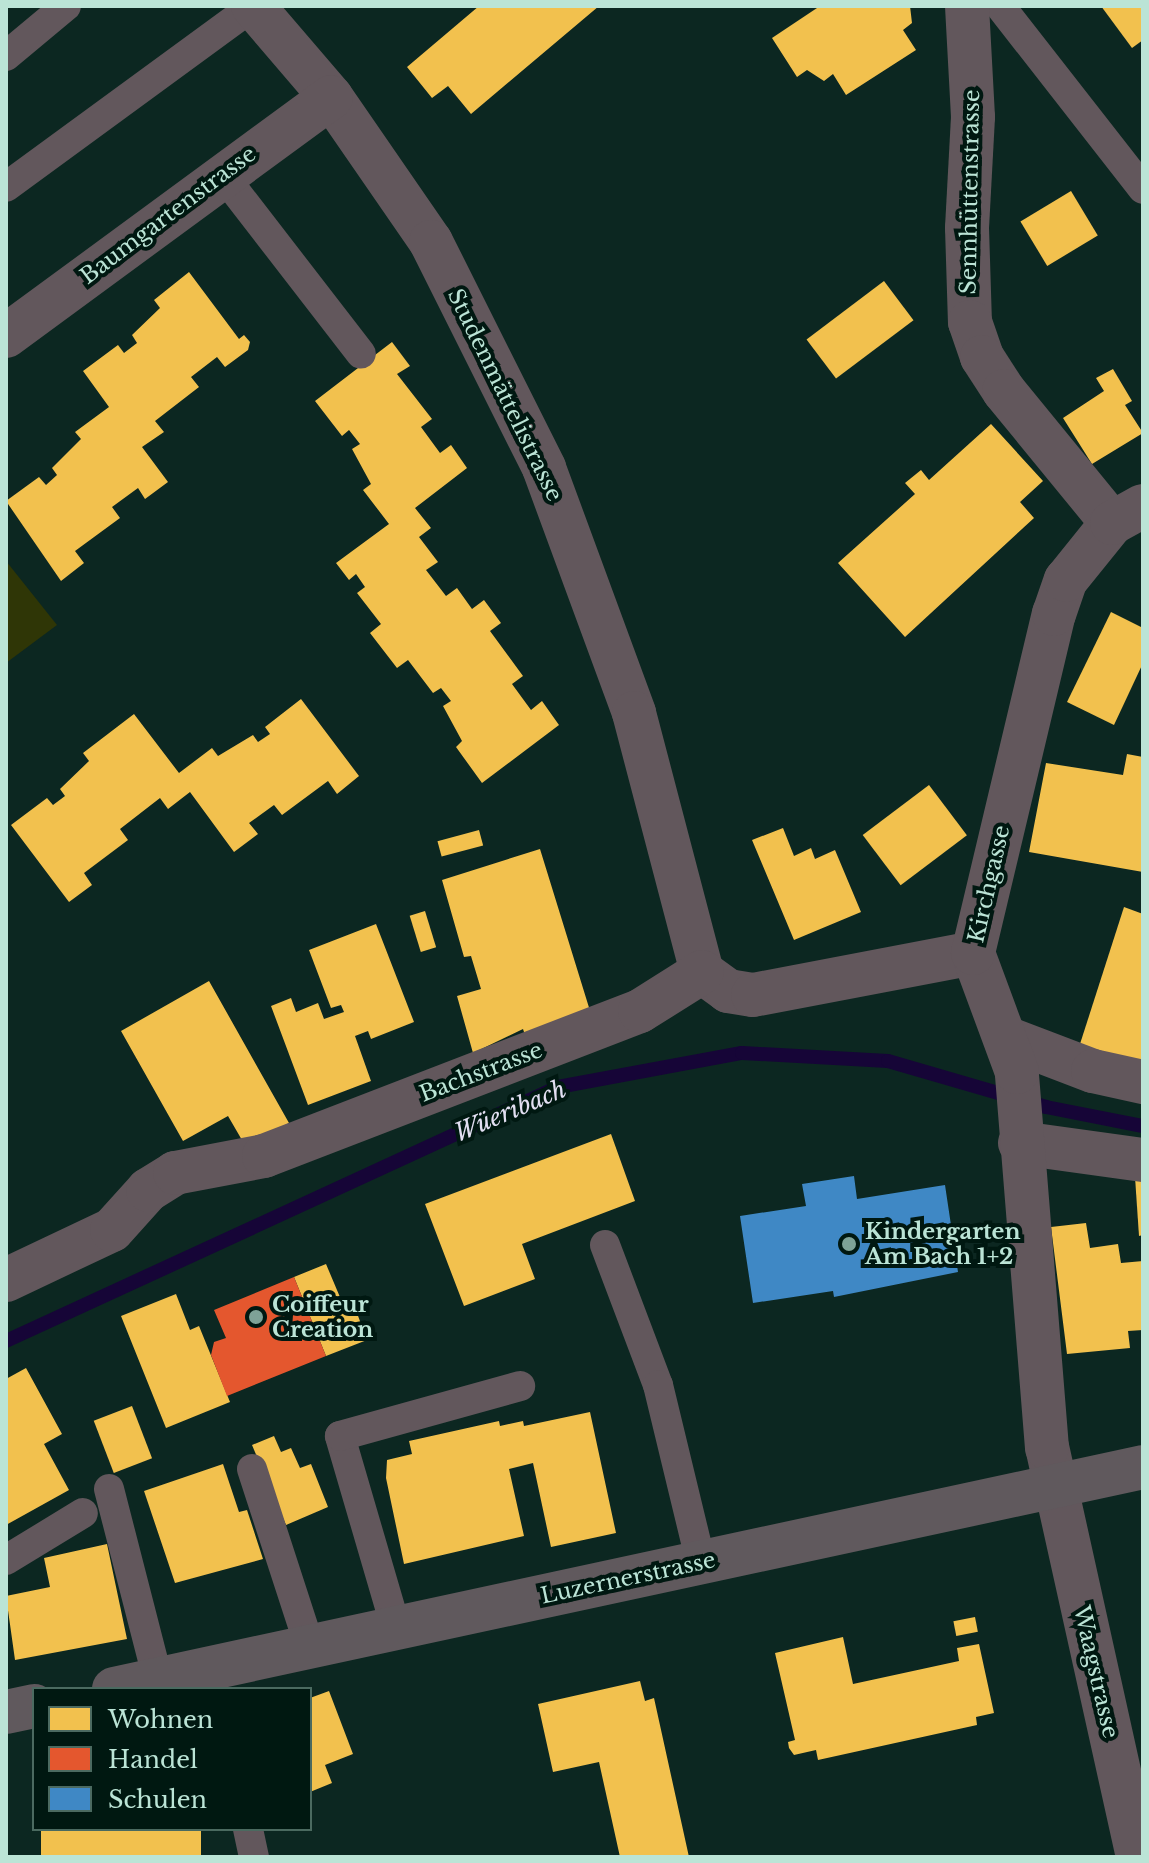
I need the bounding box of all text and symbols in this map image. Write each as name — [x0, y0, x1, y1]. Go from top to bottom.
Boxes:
street label: Sennhüttenstrasse — [955, 89, 985, 295]
street label: Baumgartenstrasse — [75, 140, 261, 290]
street label: Studenmättelistrasse — [442, 285, 568, 505]
street label: Kirchgasse — [963, 823, 1015, 945]
street label: Bachstrasse — [416, 1036, 546, 1108]
water label: Wüeribach — [450, 1075, 570, 1147]
place label: Kindergarten Am Bach 1+2 — [865, 1218, 1020, 1270]
marker: Kindergarten Am Bach 1+2 — [840, 1235, 858, 1253]
place label: Coiffeur Creation — [272, 1291, 373, 1342]
marker: Coiffeur Creation — [247, 1308, 265, 1326]
street label: Luzernerstrasse — [538, 1547, 718, 1609]
street label: Waagstrasse — [1068, 1603, 1124, 1741]
legend — [32, 1687, 312, 1831]
text: Wohnen — [108, 1705, 213, 1734]
text: Handel — [108, 1745, 198, 1774]
text: Schulen — [108, 1785, 207, 1814]

